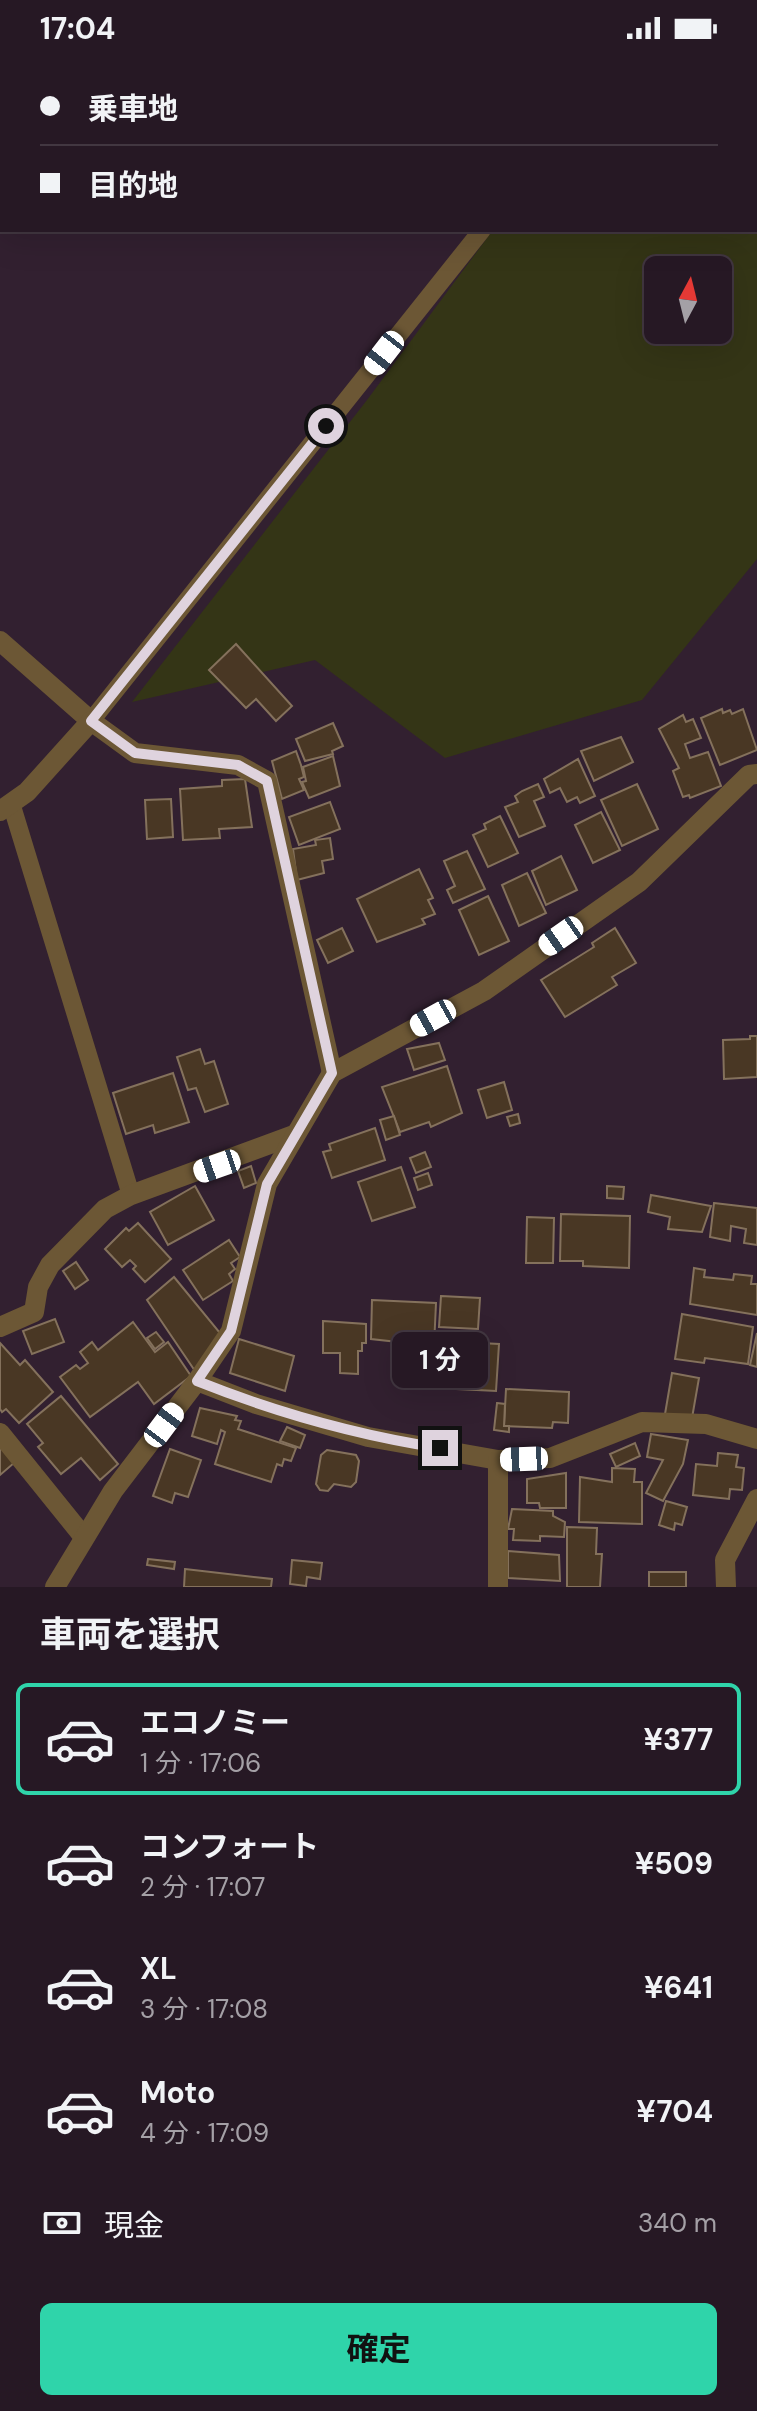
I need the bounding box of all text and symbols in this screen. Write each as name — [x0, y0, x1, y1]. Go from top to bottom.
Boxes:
text: 17:04 — [40, 9, 115, 48]
text: 乗車地 — [88, 89, 178, 128]
text: 目的地 — [88, 166, 178, 205]
north arrow — [644, 256, 732, 344]
map controls — [644, 256, 732, 344]
car — [360, 327, 408, 379]
route start — [308, 408, 344, 444]
car — [534, 912, 588, 960]
car — [406, 996, 460, 1040]
car — [190, 1147, 244, 1185]
callout: 1 分 — [392, 1332, 488, 1388]
text: 1 分 — [419, 1343, 461, 1377]
car — [140, 1399, 188, 1451]
route end — [422, 1430, 458, 1466]
car — [500, 1446, 548, 1472]
text: 車両を選択 — [40, 1611, 220, 1658]
icon: car — [44, 1703, 116, 1775]
text: エコノミー — [140, 1703, 290, 1742]
text: ¥377 — [643, 1720, 713, 1759]
text: 1 分 · 17:06 — [140, 1746, 261, 1780]
icon: car — [44, 1827, 116, 1899]
text: コンフォート — [140, 1827, 319, 1866]
text: ¥509 — [635, 1844, 713, 1883]
text: 2 分 · 17:07 — [140, 1870, 265, 1904]
text: XL — [140, 1949, 177, 1988]
icon: car — [44, 1951, 116, 2023]
text: ¥641 — [644, 1968, 713, 2007]
text: 3 分 · 17:08 — [140, 1992, 268, 2026]
text: Moto — [140, 2073, 215, 2112]
icon: car — [44, 2075, 116, 2147]
text: ¥704 — [636, 2092, 713, 2131]
text: 4 分 · 17:09 — [140, 2116, 269, 2150]
icon: cash — [40, 2201, 84, 2245]
text: 現金 — [104, 2206, 164, 2245]
text: 340 m — [638, 2206, 717, 2240]
button: 確定 — [40, 2303, 717, 2395]

